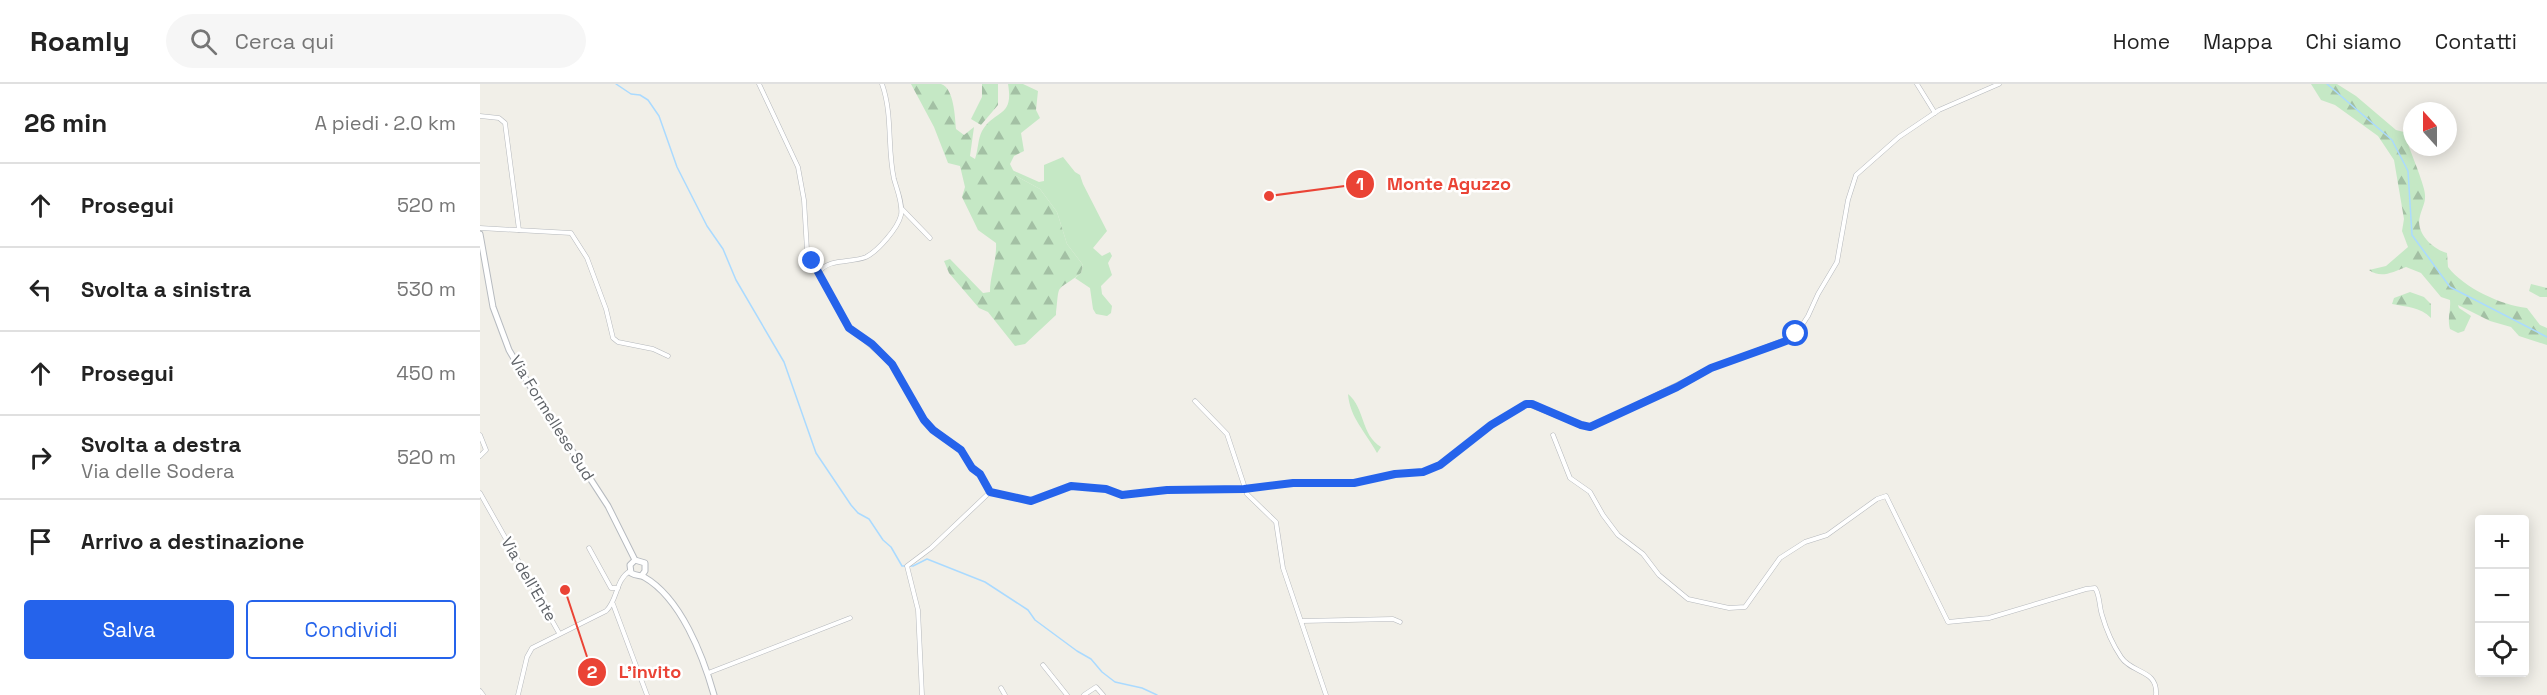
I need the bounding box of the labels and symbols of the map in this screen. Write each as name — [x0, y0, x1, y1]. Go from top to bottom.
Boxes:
north arrow — [2403, 102, 2457, 156]
callout: Monte Aguzzo — [1345, 166, 1523, 202]
text: 1 — [1356, 172, 1364, 195]
text: Monte Aguzzo — [1387, 172, 1511, 195]
route end — [798, 247, 824, 273]
route start — [1782, 320, 1808, 346]
street label: Via Formellese Sud — [505, 351, 599, 485]
street label: Via dell'Ente — [496, 533, 562, 625]
callout: L'invito — [577, 654, 693, 690]
text: 2 — [587, 660, 598, 683]
text: L'invito — [619, 660, 681, 683]

